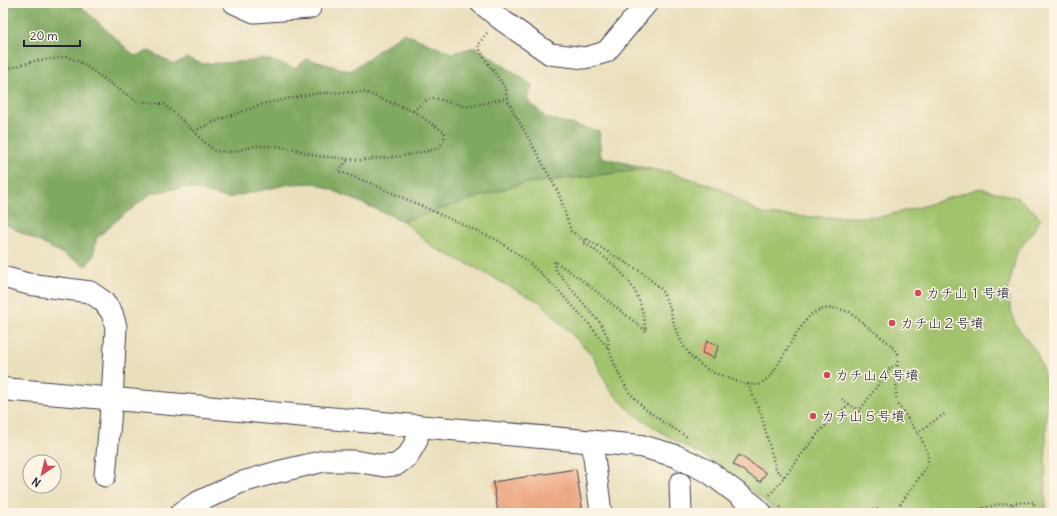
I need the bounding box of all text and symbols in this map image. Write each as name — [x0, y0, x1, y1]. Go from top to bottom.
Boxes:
scale bar — [24, 22, 80, 48]
text: 20 m — [30, 28, 58, 43]
place label: カチ山１号墳 — [926, 284, 1010, 302]
marker: カチ山１号墳 — [913, 288, 923, 298]
place label: カチ山２号墳 — [900, 314, 984, 332]
marker: カチ山２号墳 — [887, 318, 897, 328]
place label: カチ山４号墳 — [835, 366, 919, 384]
marker: カチ山４号墳 — [822, 370, 832, 380]
place label: カチ山５号墳 — [821, 407, 905, 425]
marker: カチ山５号墳 — [808, 411, 818, 421]
north arrow — [22, 454, 62, 494]
text: N — [29, 474, 43, 490]

